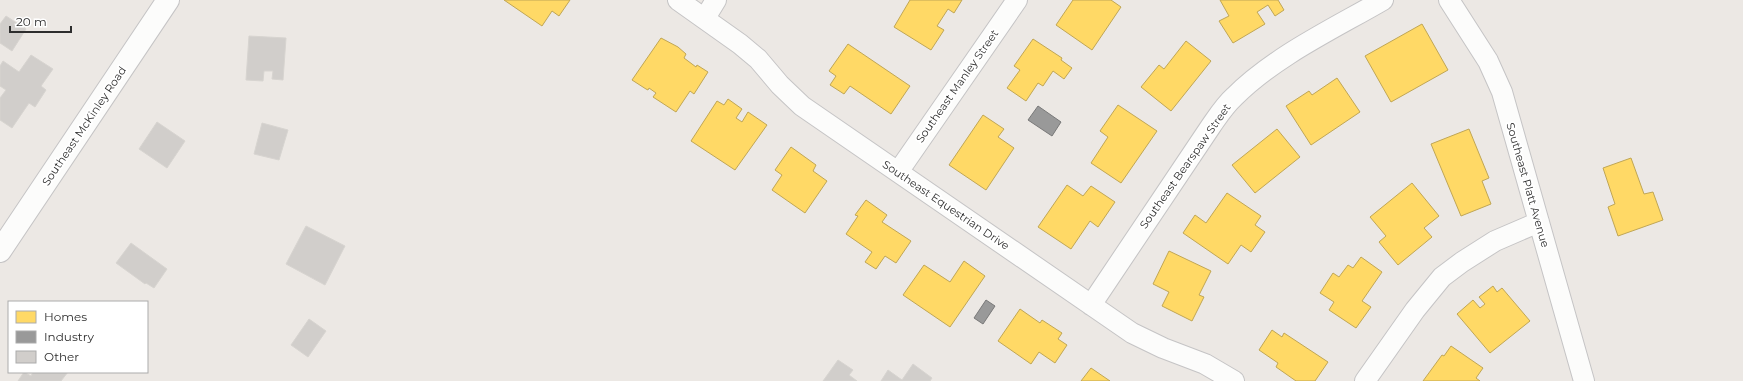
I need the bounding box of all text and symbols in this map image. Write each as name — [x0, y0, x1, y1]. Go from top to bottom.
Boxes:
scale bar — [10, 8, 71, 34]
text: 20 m — [16, 14, 47, 29]
street label: Southeast Manley Street — [913, 26, 1002, 145]
street label: Southeast McKinley Road — [39, 64, 129, 188]
street label: Southeast Bearspaw Street — [1136, 100, 1234, 231]
street label: Southeast Platt Avenue — [1503, 121, 1553, 249]
street label: Southeast Equestrian Drive — [880, 157, 1012, 253]
legend — [8, 301, 148, 373]
text: Homes — [44, 309, 87, 324]
text: Industry — [44, 329, 94, 344]
text: Other — [44, 349, 79, 364]

